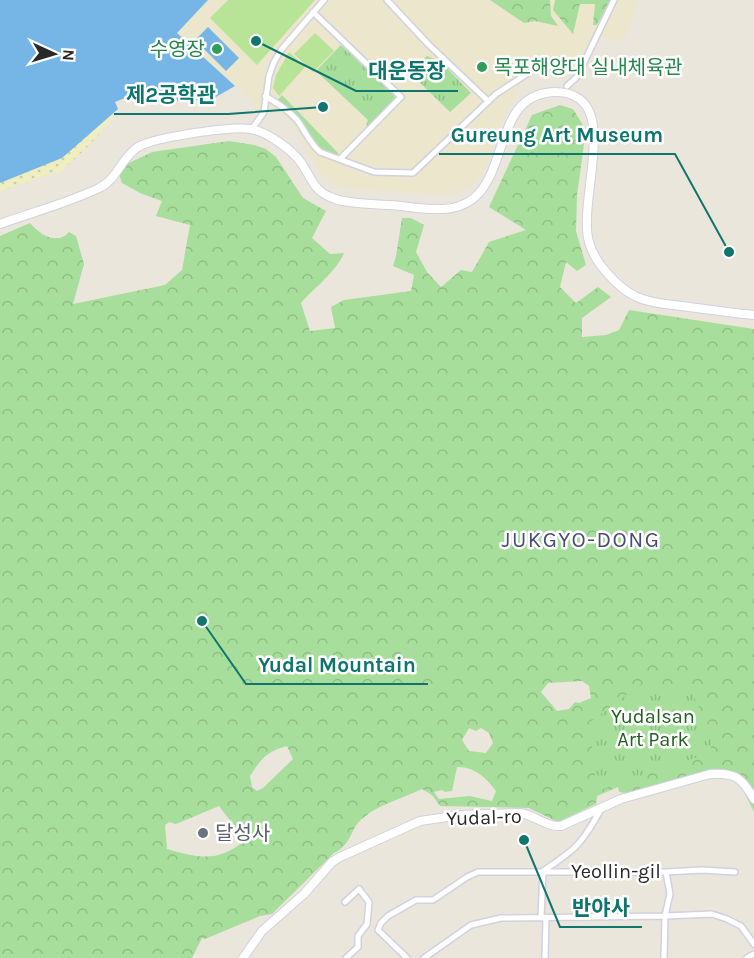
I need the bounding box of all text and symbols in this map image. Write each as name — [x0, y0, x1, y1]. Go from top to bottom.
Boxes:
north arrow — [24, 24, 84, 84]
place label: 수영장 — [150, 38, 205, 61]
marker: 수영장 — [210, 42, 224, 56]
text: N — [59, 49, 78, 61]
callout: 대운동장 — [356, 52, 458, 91]
place label: 목포해양대 실내체육관 — [494, 56, 683, 79]
text: 대운동장 — [368, 59, 446, 83]
marker: 목포해양대 실내체육관 — [475, 60, 489, 74]
callout: 제2공학관 — [114, 75, 228, 114]
text: 제2공학관 — [126, 83, 216, 107]
callout: Gureung Art Museum — [439, 115, 675, 154]
text: Gureung Art Museum — [451, 123, 663, 147]
district label: JUKGYO-DONG — [502, 527, 660, 553]
callout: Yudal Mountain — [246, 645, 428, 684]
text: Yudal Mountain — [258, 653, 416, 677]
park label: Yudalsan Art Park — [611, 705, 695, 751]
street label: Yudal-ro — [446, 805, 522, 830]
place label: 달성사 — [215, 822, 270, 845]
marker: 달성사 — [196, 826, 210, 840]
street label: Yeollin-gil — [571, 860, 661, 883]
callout: 반야사 — [560, 888, 642, 927]
text: 반야사 — [572, 896, 630, 920]

